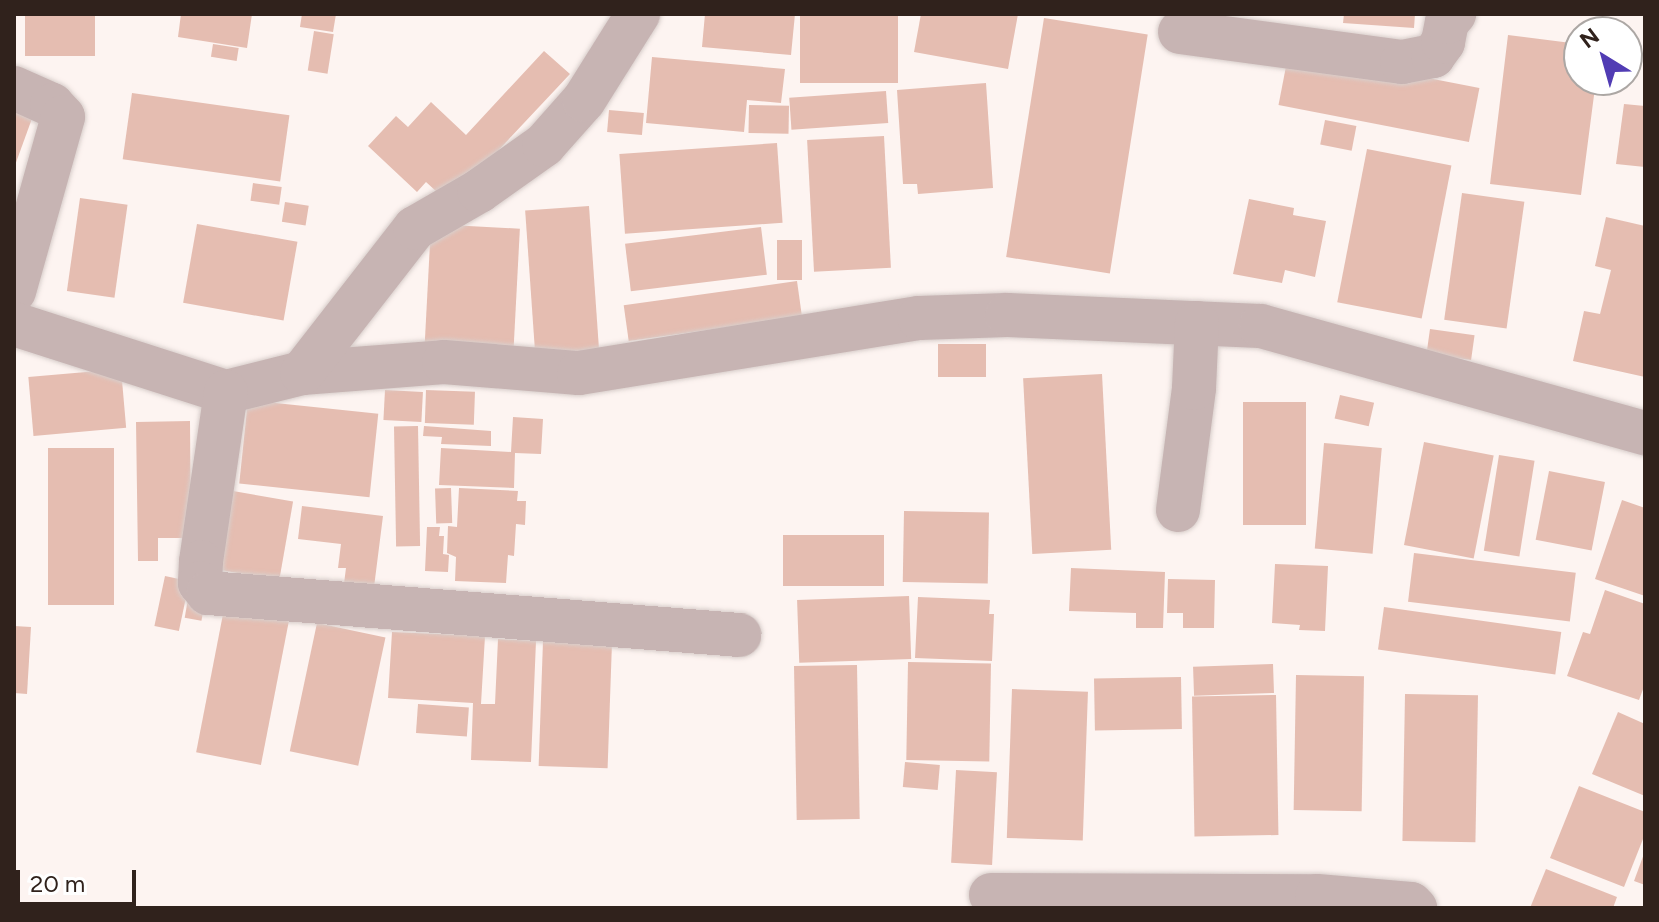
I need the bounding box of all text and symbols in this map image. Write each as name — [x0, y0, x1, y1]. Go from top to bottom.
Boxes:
north arrow — [1563, 16, 1643, 96]
text: N — [1575, 22, 1604, 54]
scale bar — [20, 854, 140, 904]
text: 20 m — [30, 869, 85, 898]

